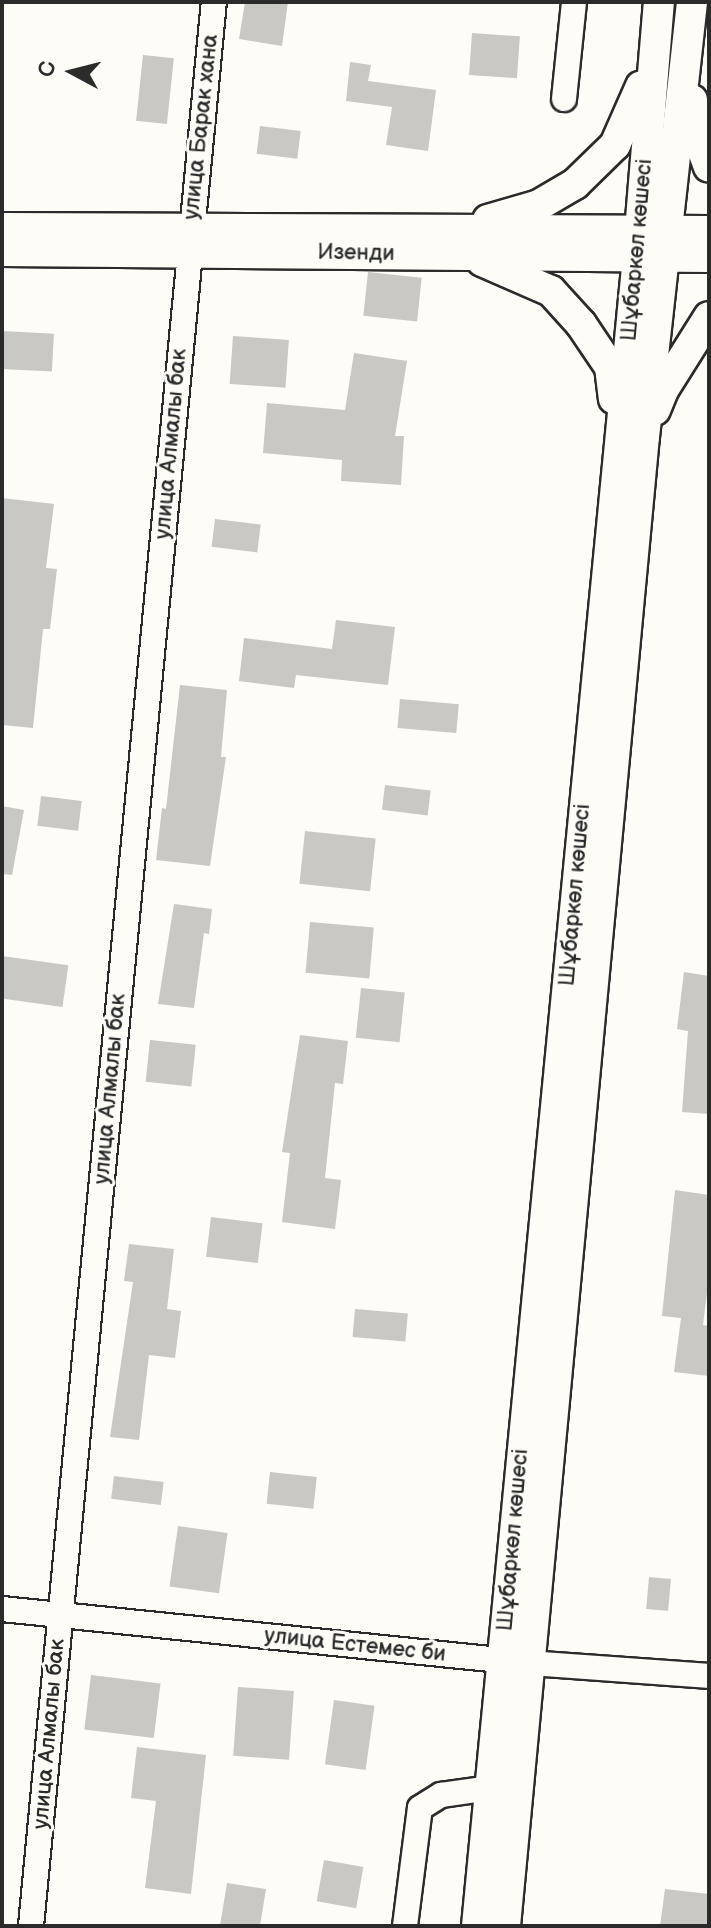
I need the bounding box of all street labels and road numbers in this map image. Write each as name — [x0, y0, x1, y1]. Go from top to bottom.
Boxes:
street label: улица Барак хана — [178, 33, 224, 221]
street label: Шұбаркөл көшесі — [616, 158, 658, 342]
street label: Изенди — [317, 239, 395, 267]
street label: улица Алмалы бак — [150, 348, 192, 540]
street label: Шұбаркөл көшесі — [554, 803, 596, 987]
street label: улица Алмалы бак — [89, 993, 131, 1185]
street label: Шұбаркөл көшесі — [492, 1448, 534, 1632]
street label: улица Естемес би — [263, 1622, 447, 1668]
street label: улица Алмалы бак — [28, 1638, 70, 1830]

